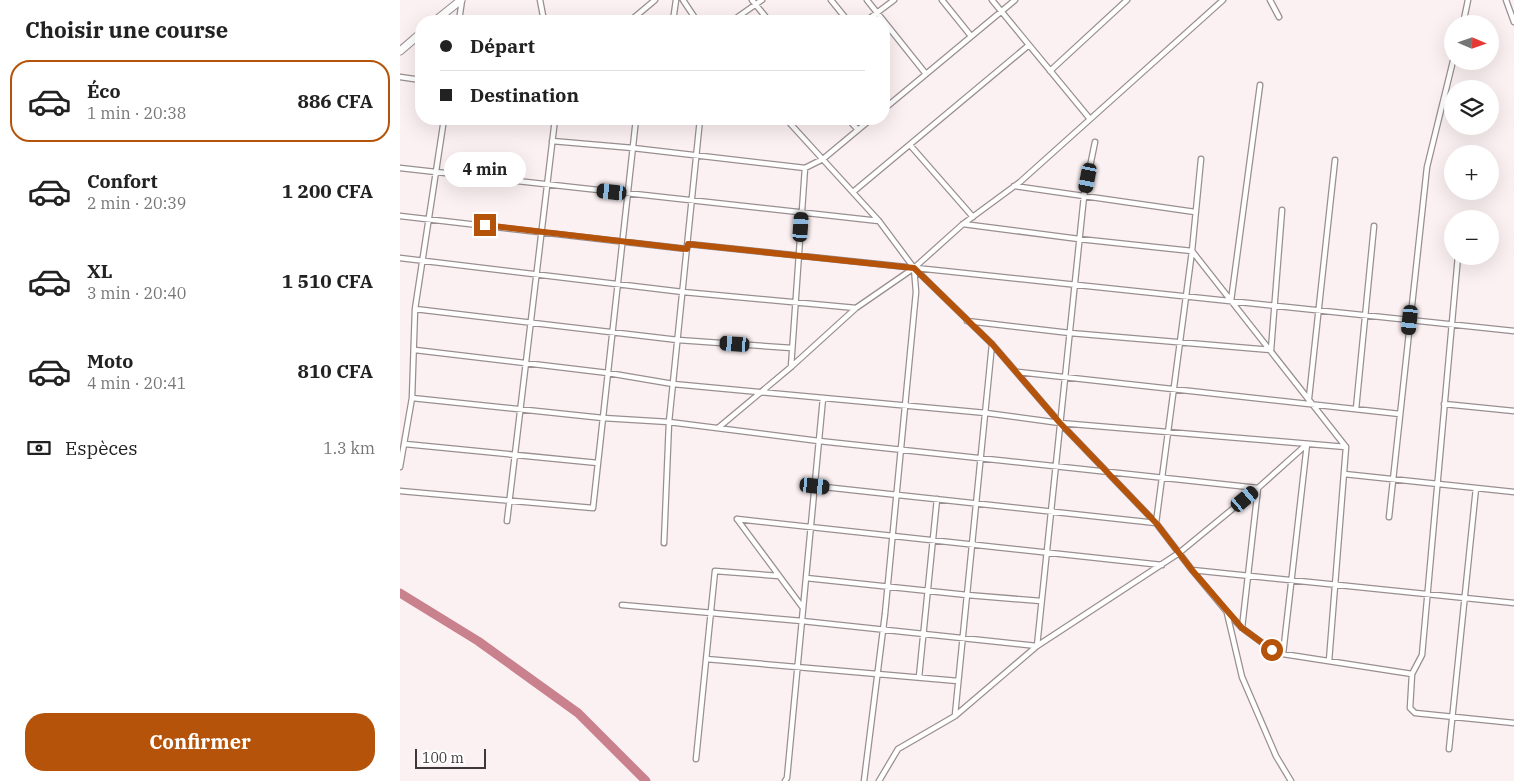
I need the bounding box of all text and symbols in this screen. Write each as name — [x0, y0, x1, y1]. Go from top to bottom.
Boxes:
text: Choisir une course — [25, 15, 228, 44]
north arrow — [1444, 15, 1499, 70]
map controls — [1444, 15, 1499, 265]
text: Départ — [470, 34, 535, 58]
icon: car — [27, 79, 72, 124]
text: Éco — [87, 79, 120, 103]
button: layers — [1444, 80, 1499, 135]
text: Destination — [470, 83, 579, 107]
text: 886 CFA — [298, 89, 373, 113]
text: 1 min · 20:38 — [87, 103, 186, 123]
button: + — [1444, 145, 1499, 200]
callout: 4 min — [444, 152, 526, 188]
text: 4 min — [463, 159, 507, 179]
car — [1077, 162, 1098, 194]
icon: car — [27, 169, 72, 214]
text: Confort — [87, 169, 158, 193]
text: 1 200 CFA — [282, 179, 373, 203]
car — [596, 183, 627, 201]
text: 2 min · 20:39 — [87, 193, 186, 213]
button: − — [1444, 210, 1499, 265]
car — [792, 212, 809, 242]
route end — [474, 214, 496, 236]
icon: car — [27, 259, 72, 304]
text: XL — [87, 259, 113, 283]
text: 1 510 CFA — [282, 269, 373, 293]
text: 3 min · 20:40 — [87, 283, 186, 303]
car — [1400, 304, 1419, 336]
car — [719, 335, 750, 353]
icon: car — [27, 349, 72, 394]
text: Moto — [87, 349, 133, 373]
text: 810 CFA — [298, 359, 373, 383]
text: 4 min · 20:41 — [87, 373, 186, 393]
icon: cash — [25, 434, 53, 462]
text: Espèces — [65, 436, 138, 460]
text: 1.3 km — [323, 438, 375, 458]
car — [799, 477, 830, 495]
car — [1228, 484, 1261, 514]
route start — [1261, 639, 1283, 661]
button: Confirmer — [25, 713, 375, 771]
scale bar — [415, 746, 486, 769]
text: 100 m — [422, 749, 464, 767]

